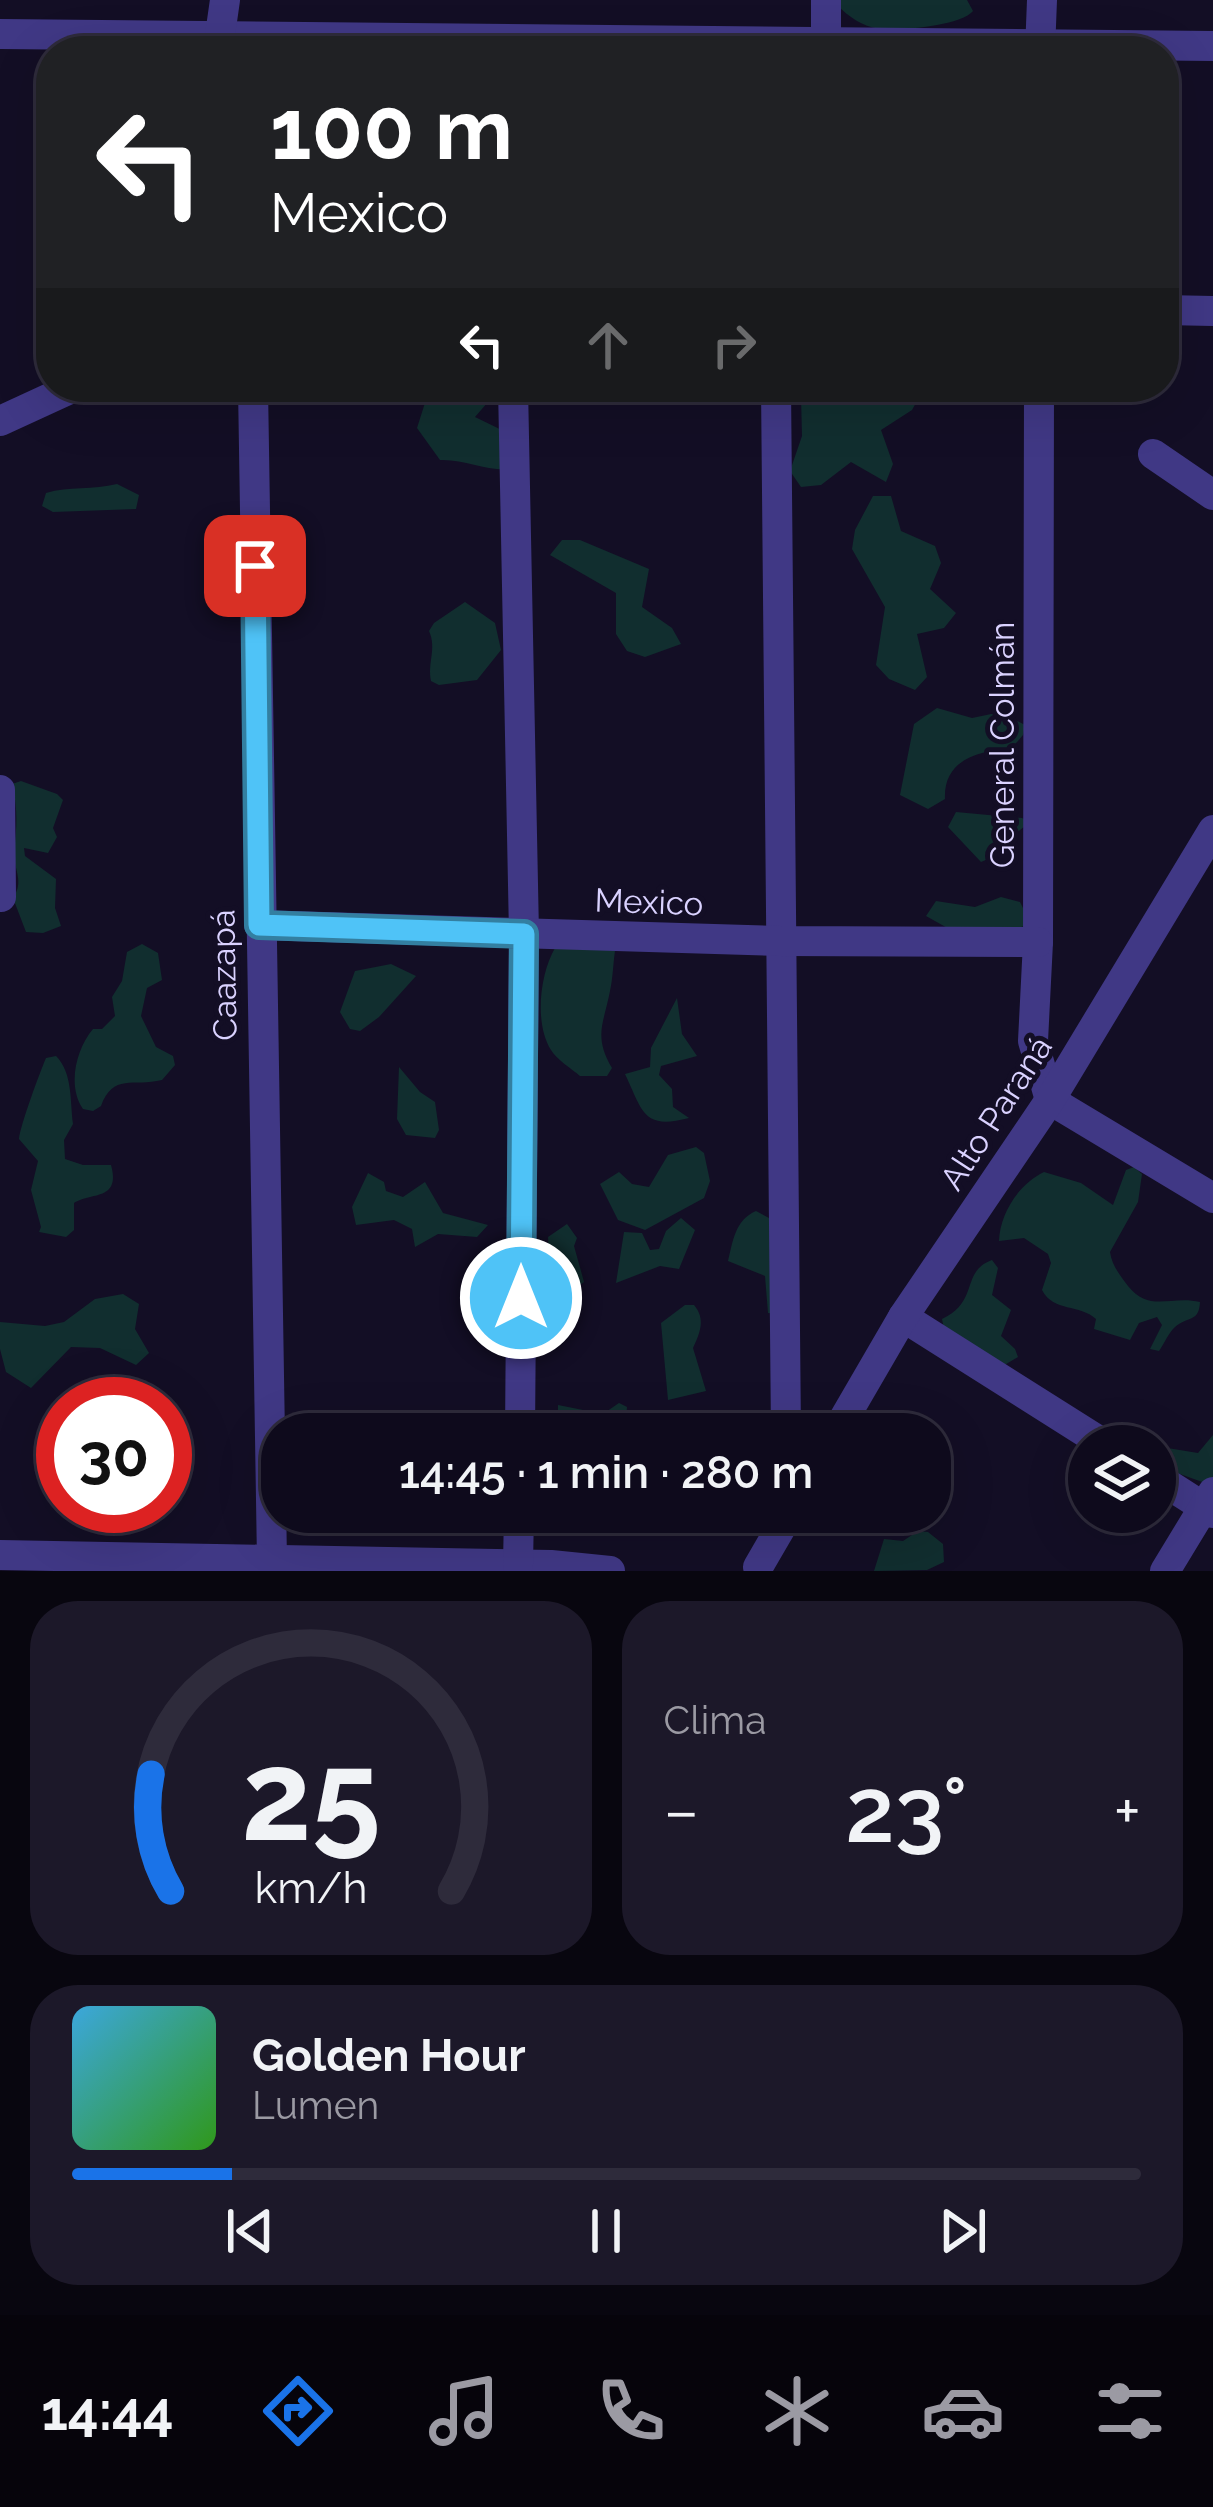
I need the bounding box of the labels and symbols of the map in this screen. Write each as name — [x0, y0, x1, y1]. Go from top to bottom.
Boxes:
pin — [204, 515, 306, 617]
street label: General Colmán — [983, 622, 1022, 868]
street label: Mexico — [594, 881, 704, 923]
street label: Caazapá — [203, 909, 245, 1041]
street label: Alto Paraná — [932, 1029, 1060, 1197]
position arrow — [458, 1235, 584, 1361]
speed limit sign: 30 — [36, 1377, 192, 1533]

